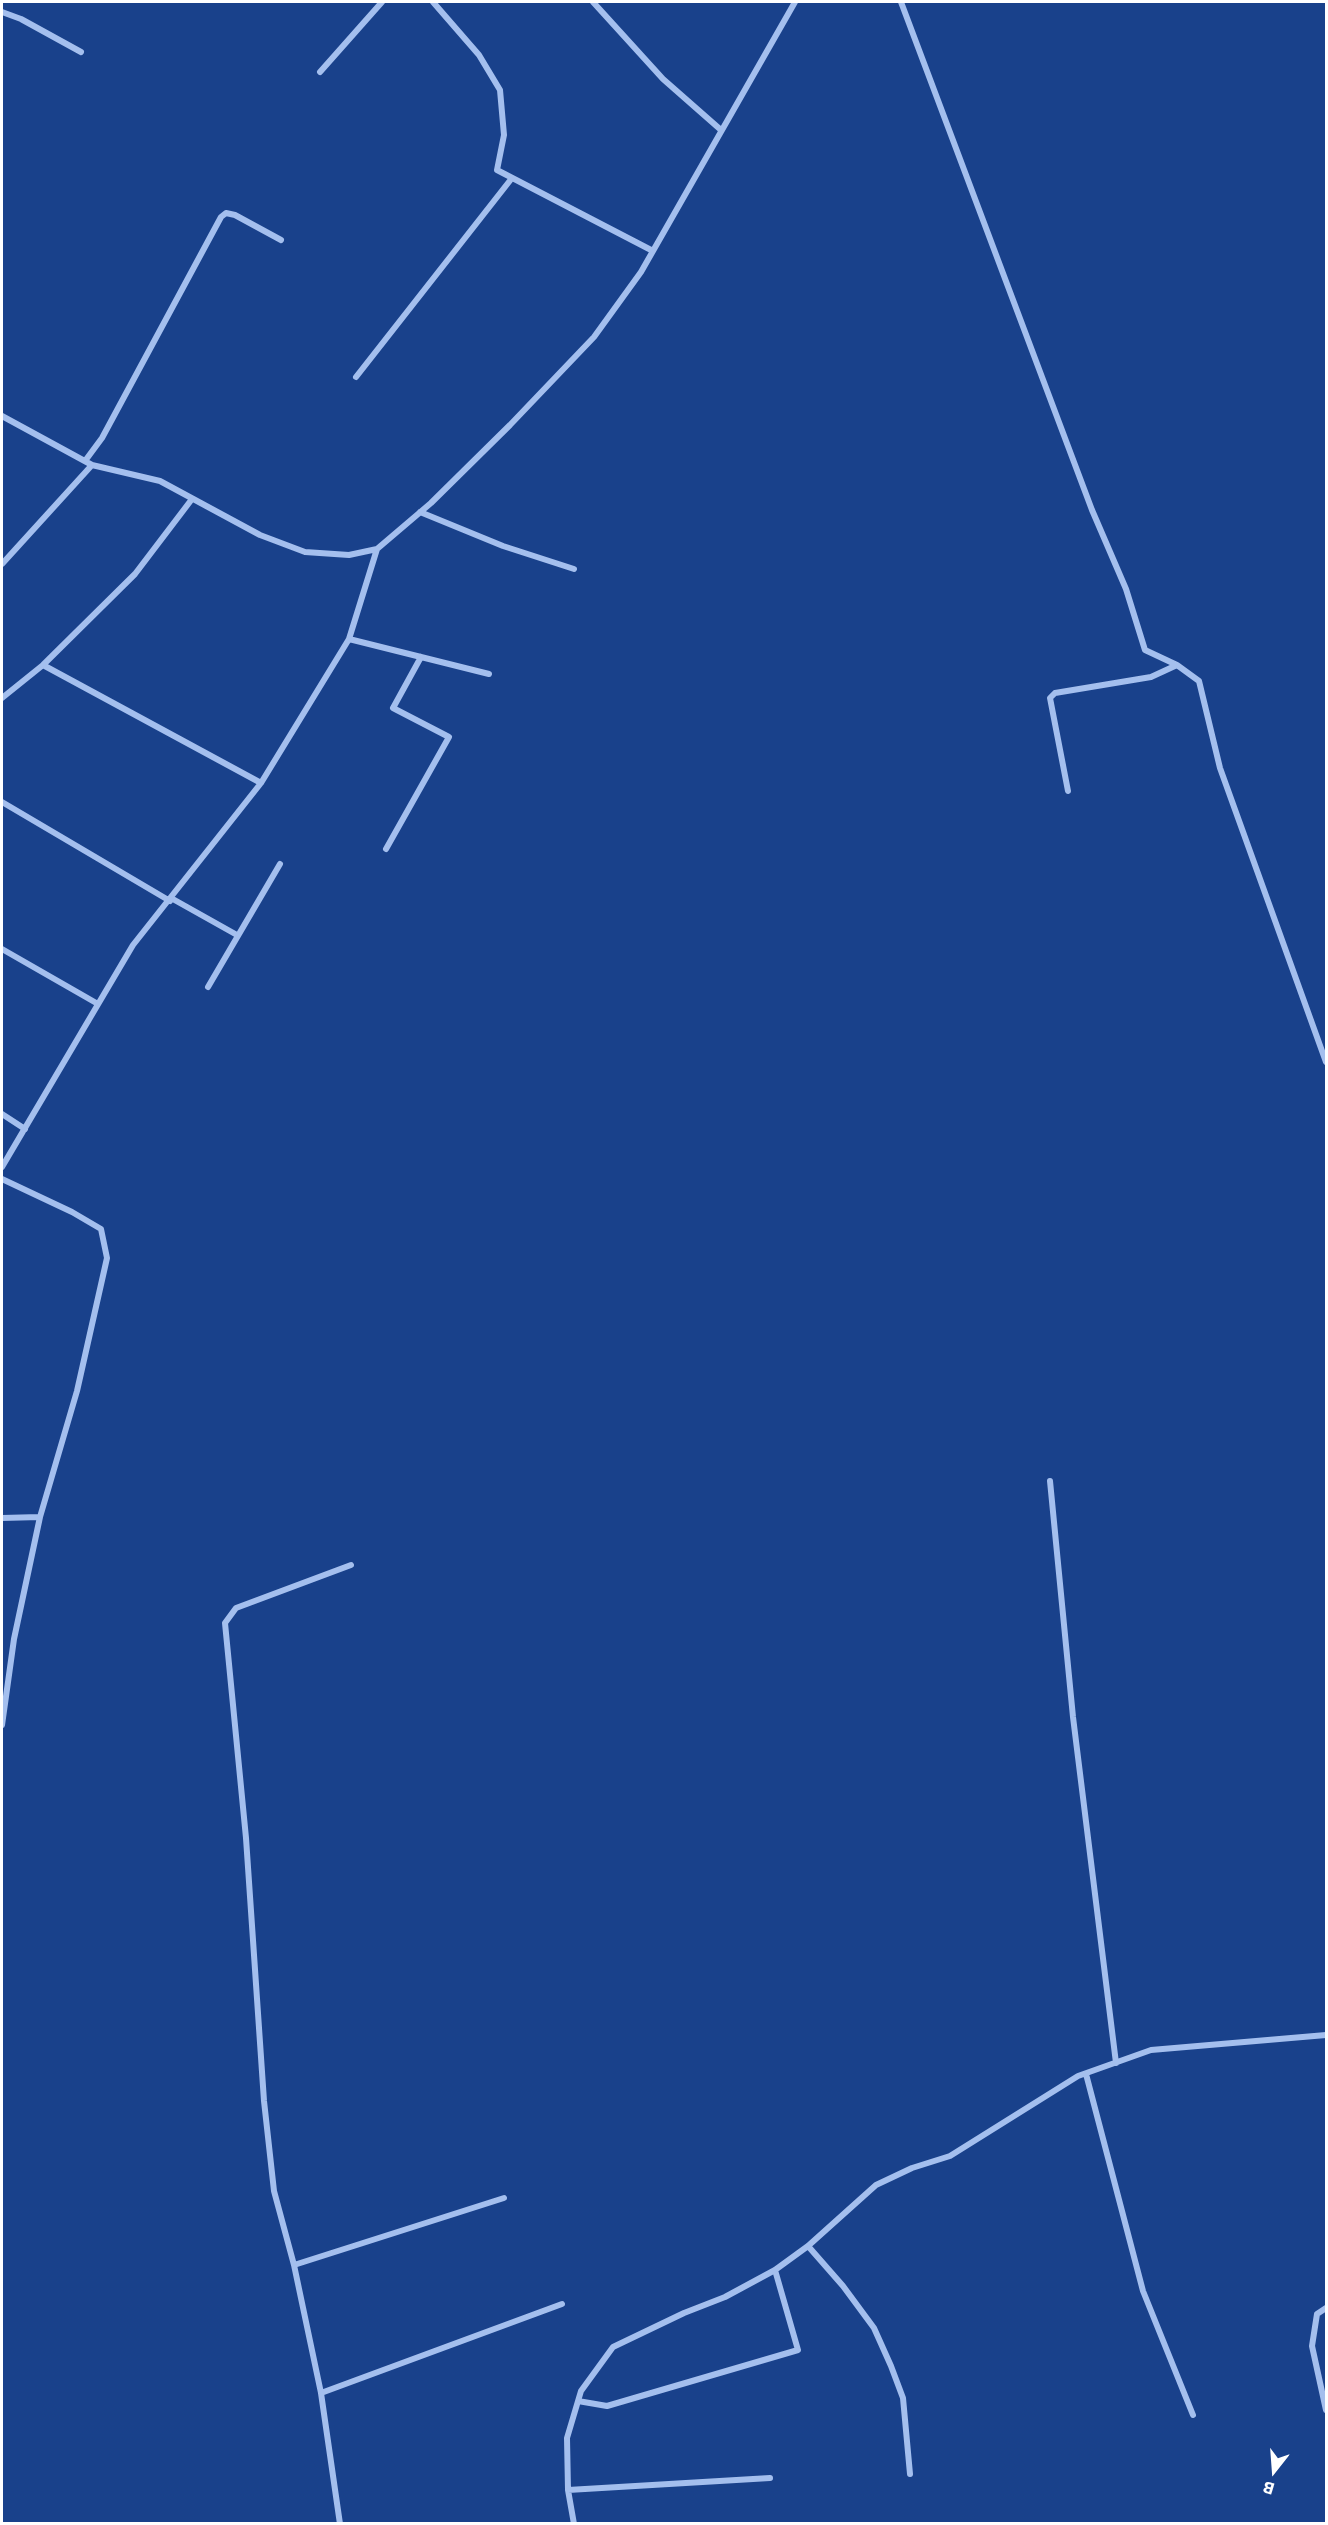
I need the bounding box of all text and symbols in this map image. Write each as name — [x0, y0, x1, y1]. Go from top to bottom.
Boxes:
north arrow — [1244, 2441, 1304, 2501]
text: B — [1261, 2478, 1276, 2499]

